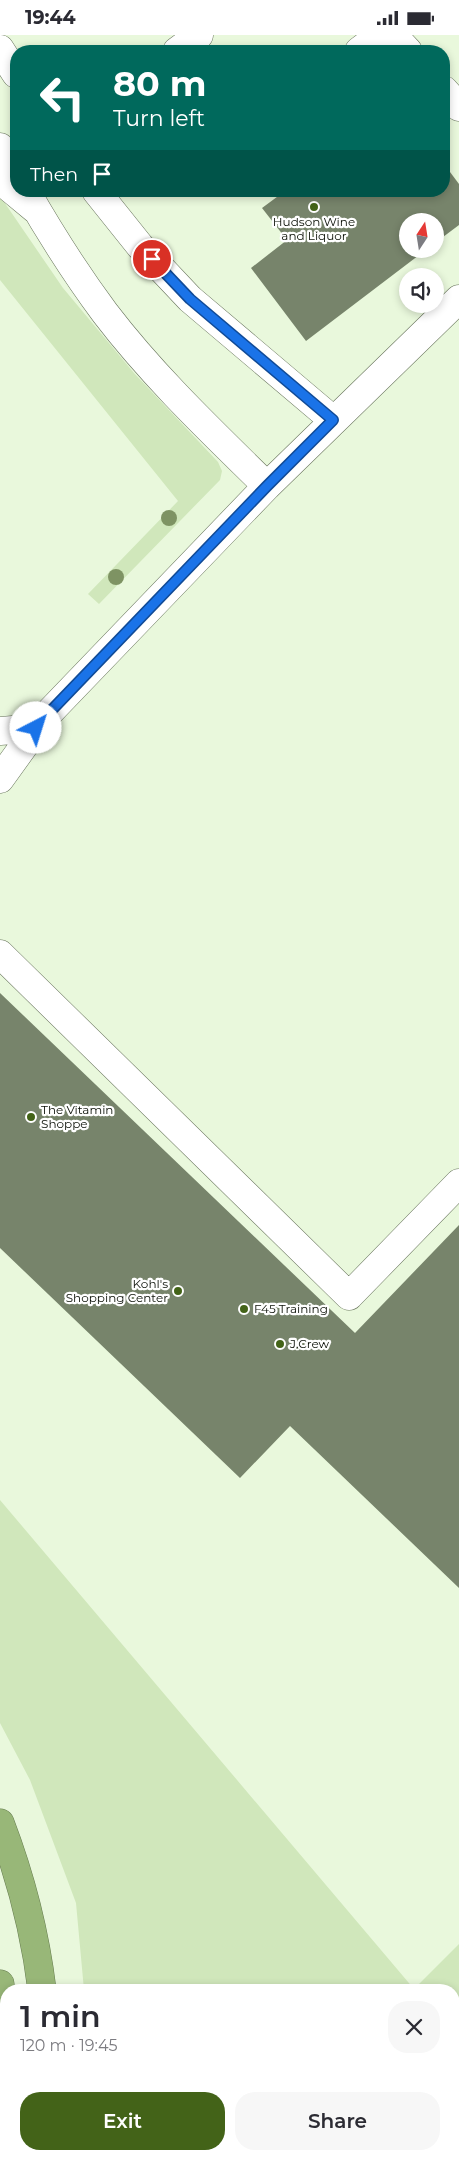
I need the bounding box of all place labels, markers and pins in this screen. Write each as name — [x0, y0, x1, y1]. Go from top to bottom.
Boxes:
marker: Hudson Wine and Liquor — [308, 201, 320, 213]
place label: Hudson Wine and Liquor — [273, 214, 355, 243]
pin — [131, 238, 173, 280]
place label: The Vitamin Shoppe — [41, 1102, 113, 1131]
marker: The Vitamin Shoppe — [25, 1111, 37, 1123]
place label: Kohl's Shopping Center — [66, 1276, 168, 1305]
marker: Kohl's Shopping Center — [172, 1285, 184, 1297]
place label: F45 Training — [254, 1301, 328, 1316]
marker: F45 Training — [238, 1303, 250, 1315]
place label: J.Crew — [289, 1336, 330, 1351]
marker: J.Crew — [274, 1338, 286, 1350]

